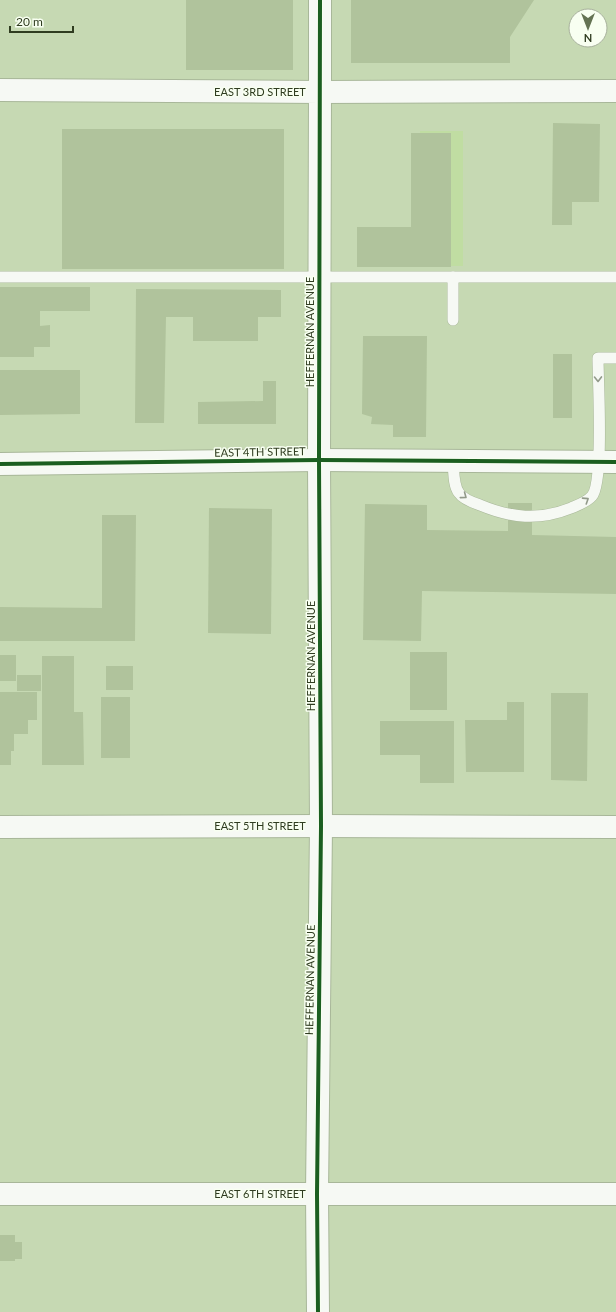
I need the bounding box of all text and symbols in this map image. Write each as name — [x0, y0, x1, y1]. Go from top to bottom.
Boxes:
scale bar — [10, 8, 73, 34]
north arrow — [568, 8, 608, 48]
text: 20 m — [16, 14, 43, 29]
text: N — [584, 32, 592, 45]
street label: EAST 3RD STREET — [214, 85, 306, 98]
street label: HEFFERNAN AVENUE — [303, 277, 316, 387]
one-way arrow — [594, 376, 602, 382]
street label: EAST 4TH STREET — [214, 444, 306, 459]
one-way arrow — [459, 491, 467, 498]
one-way arrow — [582, 497, 589, 505]
street label: HEFFERNAN AVENUE — [304, 601, 317, 711]
street label: EAST 5TH STREET — [214, 819, 306, 832]
street label: HEFFERNAN AVENUE — [302, 925, 317, 1035]
street label: EAST 6TH STREET — [214, 1187, 306, 1200]

